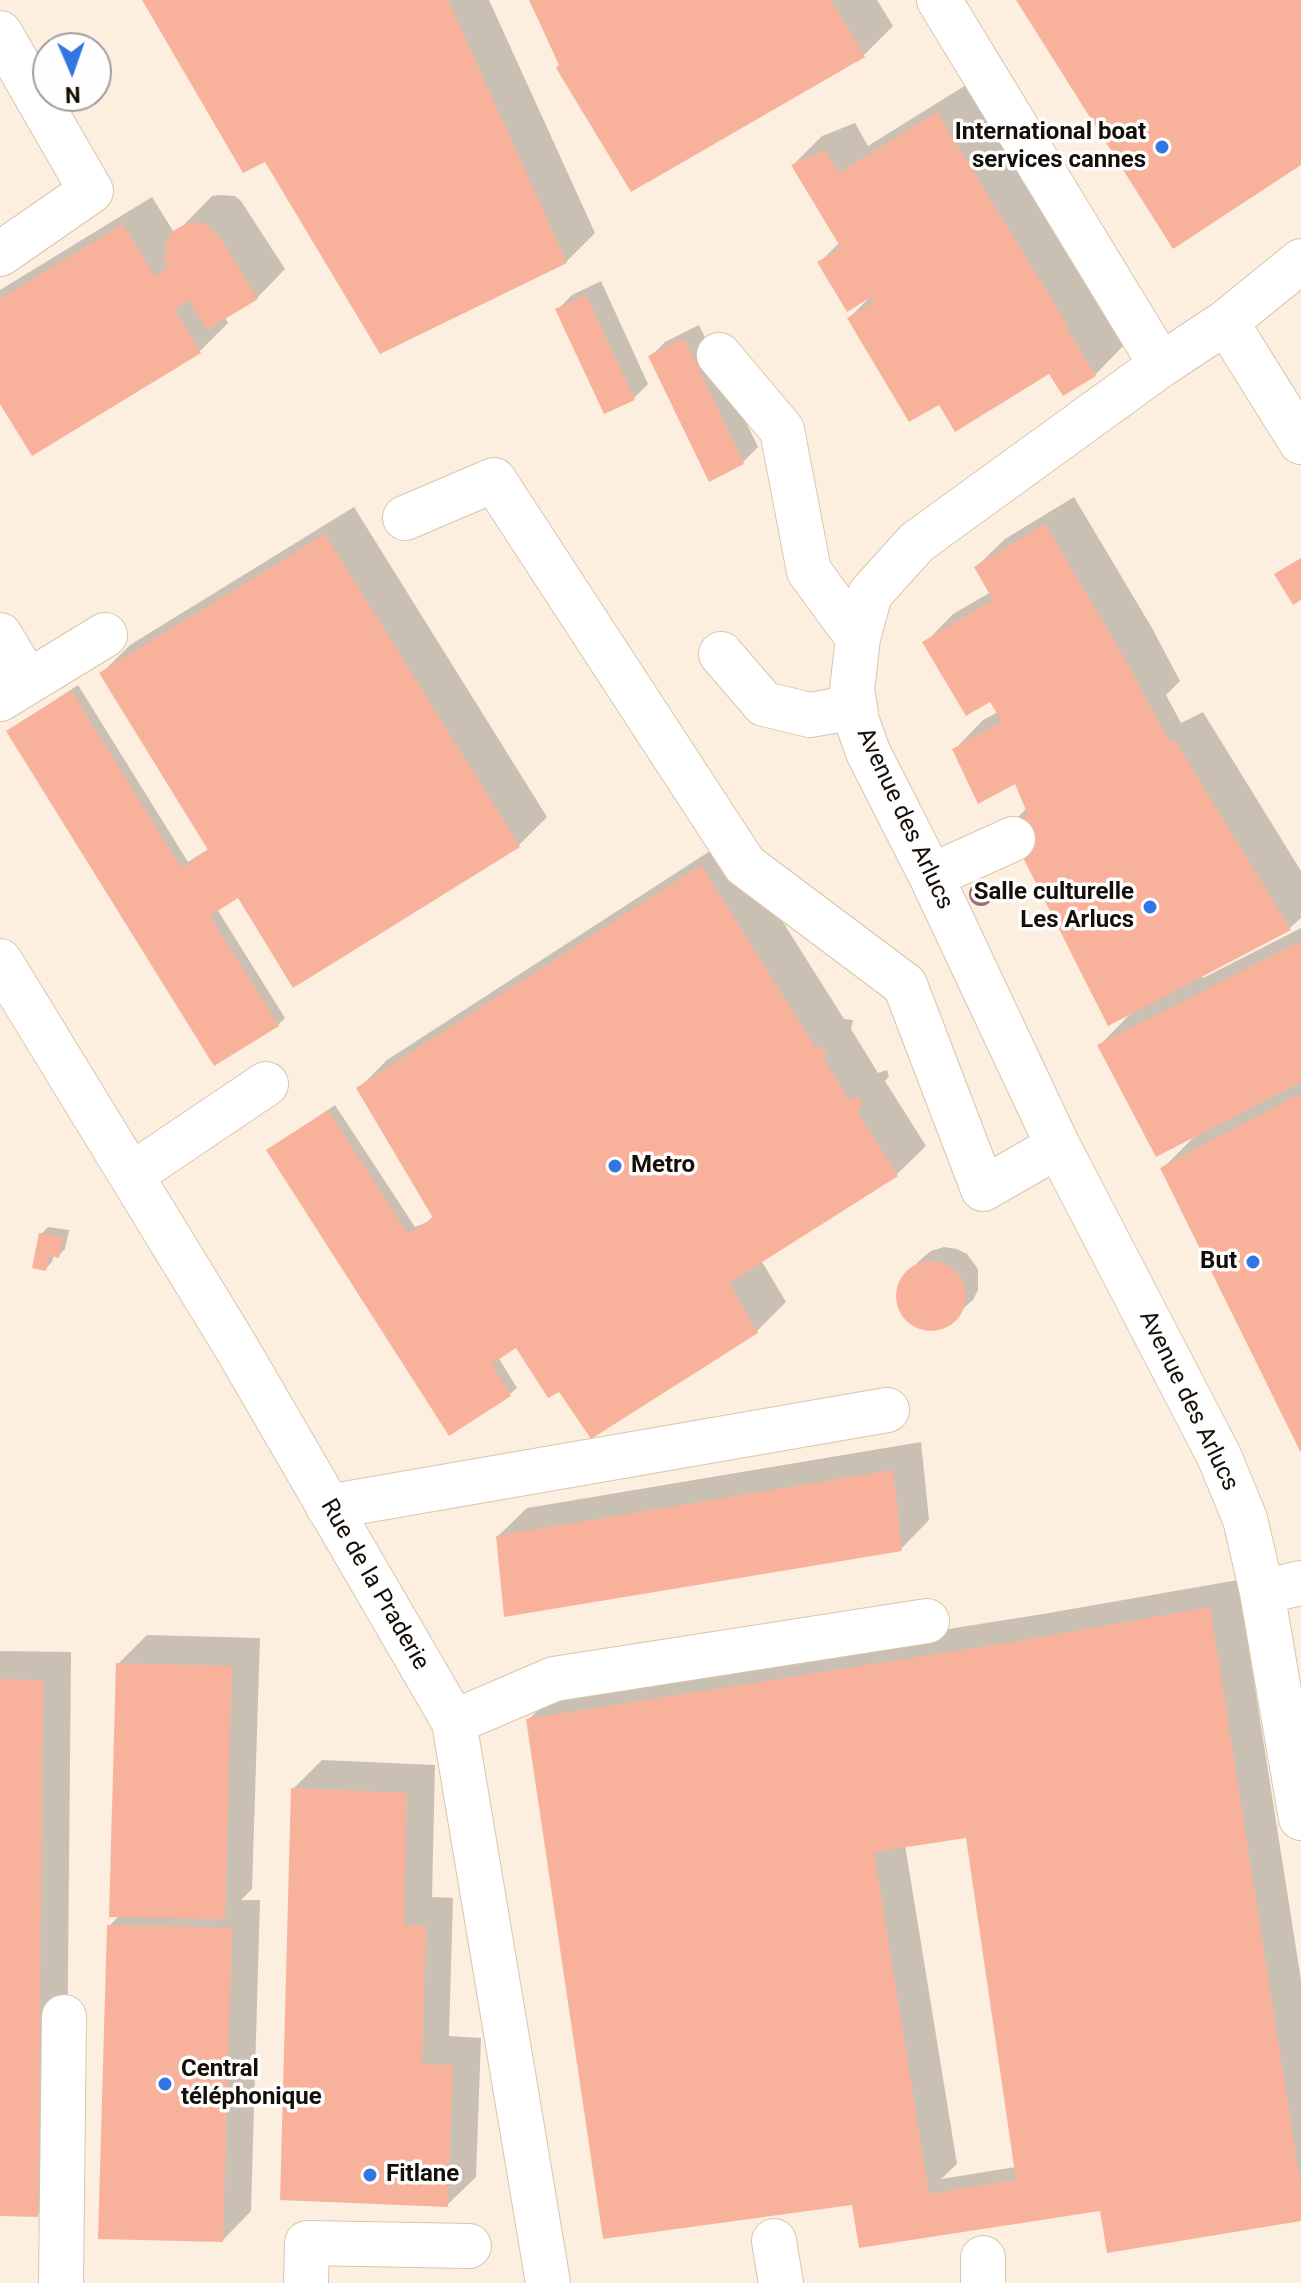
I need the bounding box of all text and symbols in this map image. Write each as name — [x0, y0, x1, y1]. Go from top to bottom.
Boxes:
north arrow — [32, 32, 112, 112]
text: N — [65, 82, 81, 107]
place label: International boat services cannes — [955, 119, 1146, 175]
marker: International boat services cannes — [1153, 138, 1171, 156]
street label: Avenue des Arlucs — [849, 724, 959, 914]
place label: Salle culturelle Les Arlucs — [974, 879, 1134, 935]
marker: Salle culturelle Les Arlucs — [1141, 898, 1159, 916]
place label: Metro — [631, 1152, 695, 1180]
marker: Metro — [606, 1157, 624, 1175]
place label: But — [1200, 1248, 1237, 1276]
marker: But — [1244, 1253, 1262, 1271]
street label: Avenue des Arlucs — [1132, 1306, 1244, 1496]
street label: Rue de la Praderie — [313, 1494, 435, 1676]
place label: Central téléphonique — [181, 2056, 322, 2112]
marker: Central téléphonique — [156, 2075, 174, 2093]
place label: Fitlane — [386, 2161, 459, 2189]
marker: Fitlane — [361, 2166, 379, 2184]

